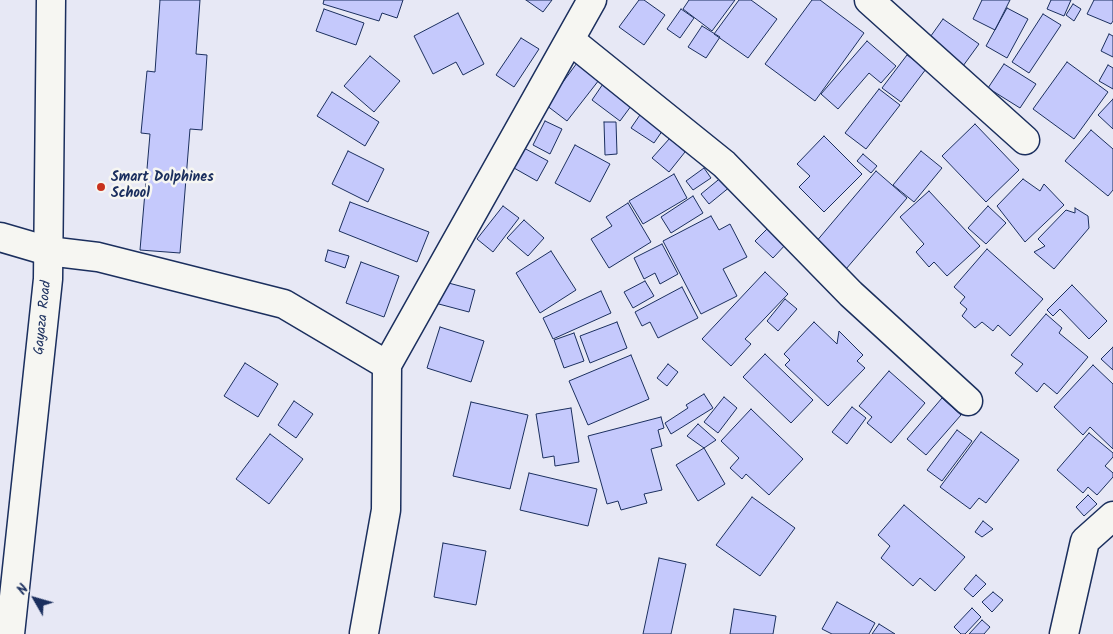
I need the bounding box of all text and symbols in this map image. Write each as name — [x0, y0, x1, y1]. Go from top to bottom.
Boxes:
place label: Smart Dolphines School — [111, 171, 214, 203]
marker: Smart Dolphines School — [95, 181, 107, 193]
street label: Gayaza Road — [32, 280, 56, 356]
north arrow — [10, 574, 60, 624]
text: N — [12, 580, 35, 600]

